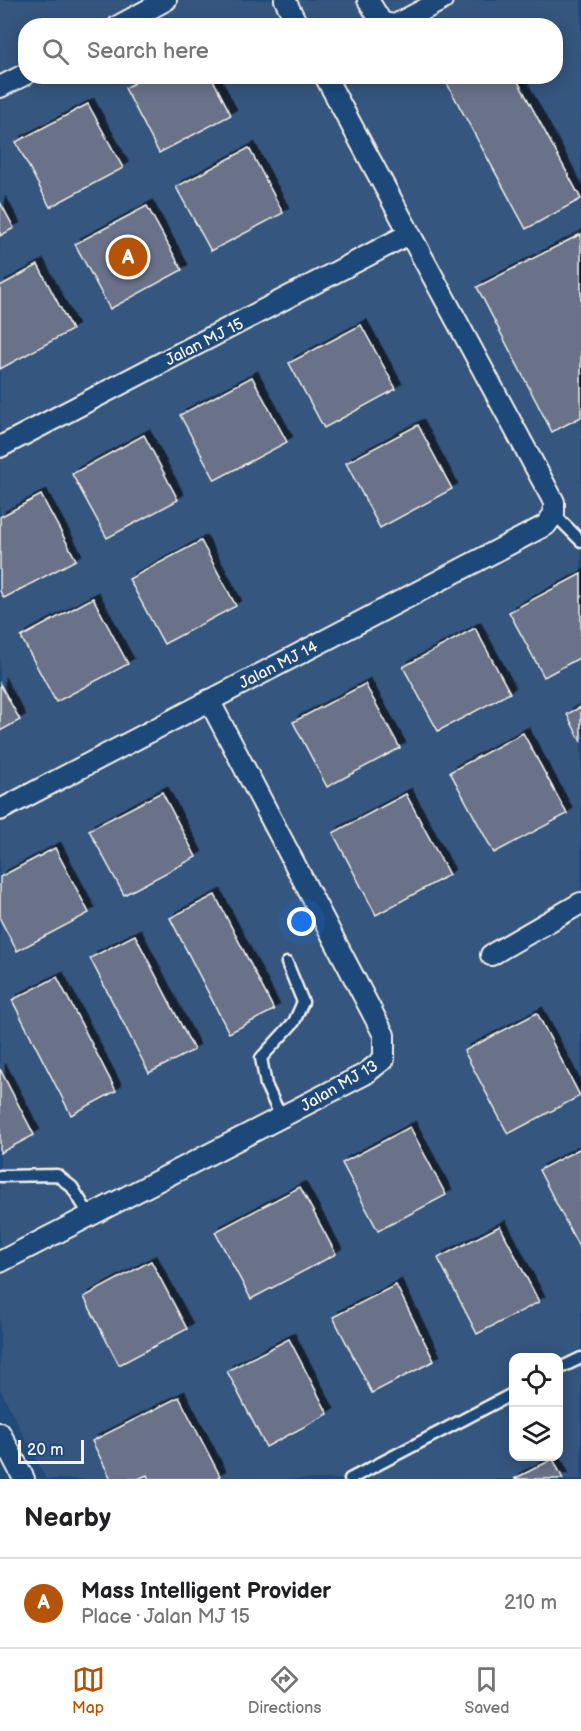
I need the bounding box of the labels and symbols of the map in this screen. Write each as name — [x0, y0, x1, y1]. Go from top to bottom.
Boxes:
pin: A — [108, 234, 148, 280]
street label: Jalan MJ 15 — [162, 315, 247, 370]
street label: Jalan MJ 14 — [236, 637, 321, 693]
your location — [287, 907, 316, 936]
street label: Jalan MJ 13 — [298, 1057, 382, 1116]
scale bar — [18, 1437, 84, 1464]

